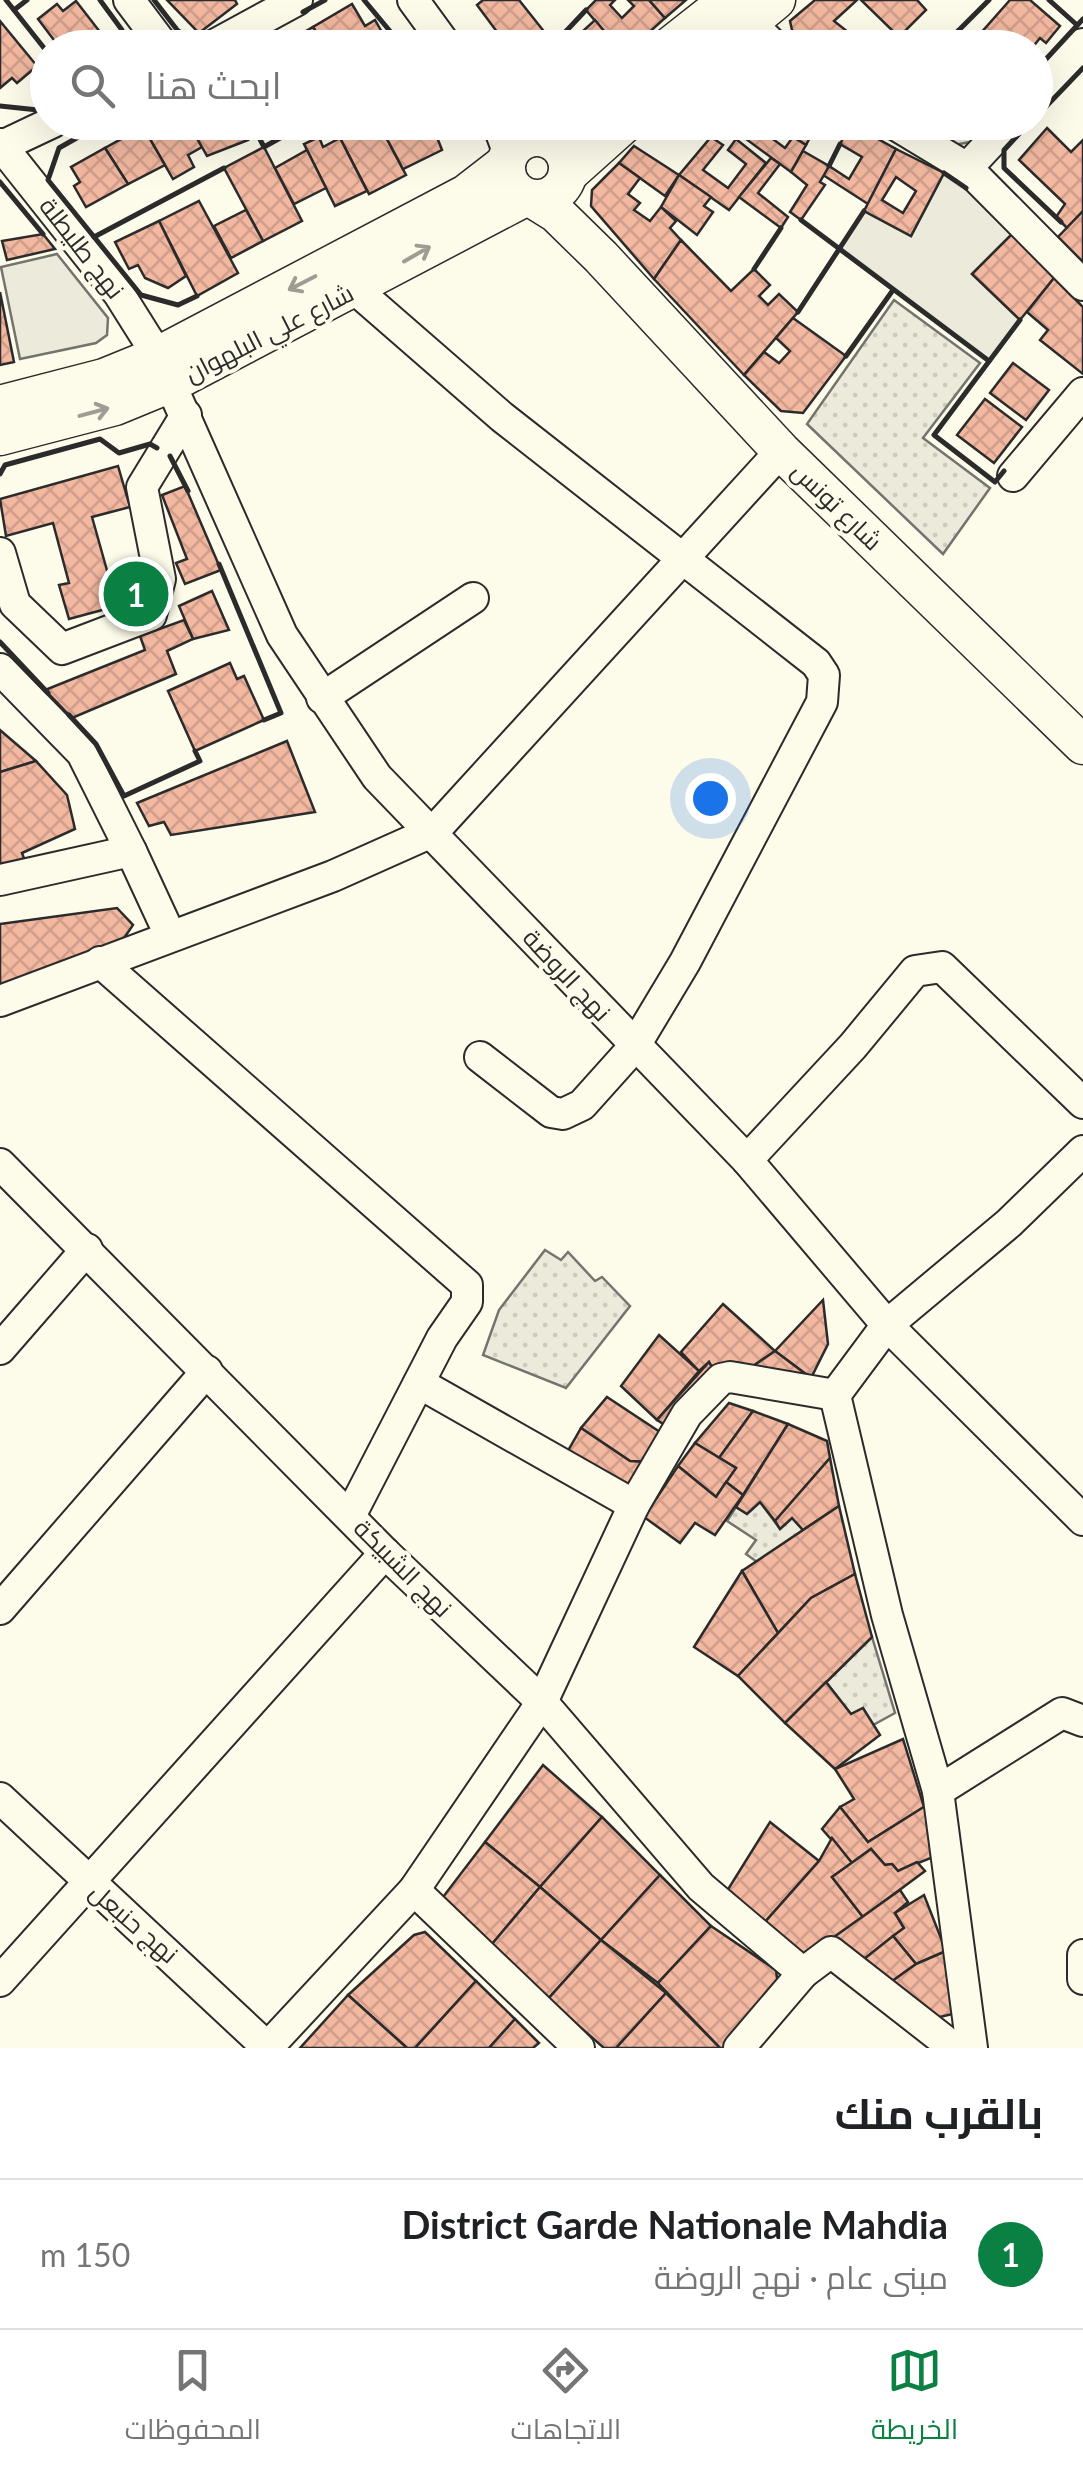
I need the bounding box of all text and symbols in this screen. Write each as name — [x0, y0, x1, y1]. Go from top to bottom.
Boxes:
search box — [30, 30, 1053, 140]
icon: search — [65, 58, 120, 113]
text: ابحث هنا — [145, 61, 282, 107]
street label: نهج طليطلة — [32, 191, 131, 306]
one-way arrow — [402, 244, 432, 264]
one-way arrow — [287, 274, 317, 293]
street label: شارع علي البلهوان — [179, 277, 361, 393]
one-way arrow — [78, 401, 109, 420]
street label: شارع تونس — [784, 455, 889, 558]
pin: 1 — [104, 556, 168, 632]
your location — [685, 773, 736, 824]
street label: نهج الروضة — [515, 922, 618, 1029]
street label: نهج الشبيكة — [346, 1512, 459, 1625]
street label: نهج حنبعل — [82, 1876, 185, 1971]
text: بالقرب منك — [835, 2088, 1043, 2138]
text: District Garde Nationale Mahdia — [401, 2201, 948, 2247]
text: 150 m — [40, 2235, 130, 2274]
text: 1 — [1001, 2235, 1020, 2274]
text: مبنى عام · نهج الروضة — [654, 2257, 948, 2296]
tab: المحفوظات — [125, 2343, 261, 2455]
tab: الاتجاهات — [511, 2343, 621, 2455]
tab: الخريطة — [871, 2343, 958, 2455]

